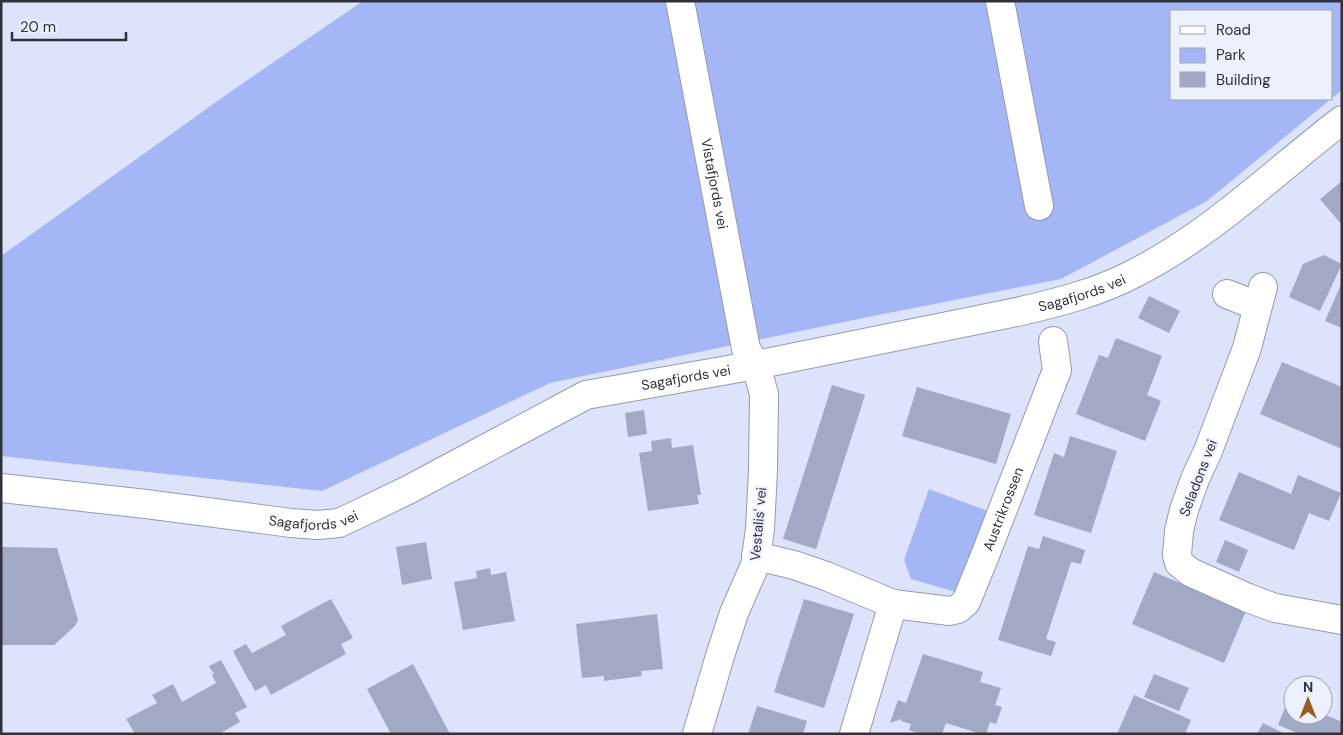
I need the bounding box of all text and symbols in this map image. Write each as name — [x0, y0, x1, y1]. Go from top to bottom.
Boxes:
scale bar — [12, 10, 126, 42]
legend — [1170, 10, 1333, 100]
text: 20 m — [20, 17, 56, 37]
text: Road — [1216, 20, 1251, 40]
text: Park — [1216, 45, 1246, 65]
text: Building — [1216, 70, 1271, 90]
street label: Vistafjords vei — [697, 137, 732, 231]
street label: Sagafjords vei — [1036, 270, 1128, 316]
street label: Sagafjords vei — [640, 361, 732, 394]
street label: Seladons vei — [1175, 437, 1221, 519]
street label: Austrikrossen — [979, 464, 1027, 553]
street label: Vestalis' vei — [746, 486, 770, 562]
street label: Sagafjords vei — [268, 506, 361, 534]
north arrow — [1283, 675, 1333, 725]
text: N — [1303, 678, 1313, 696]

